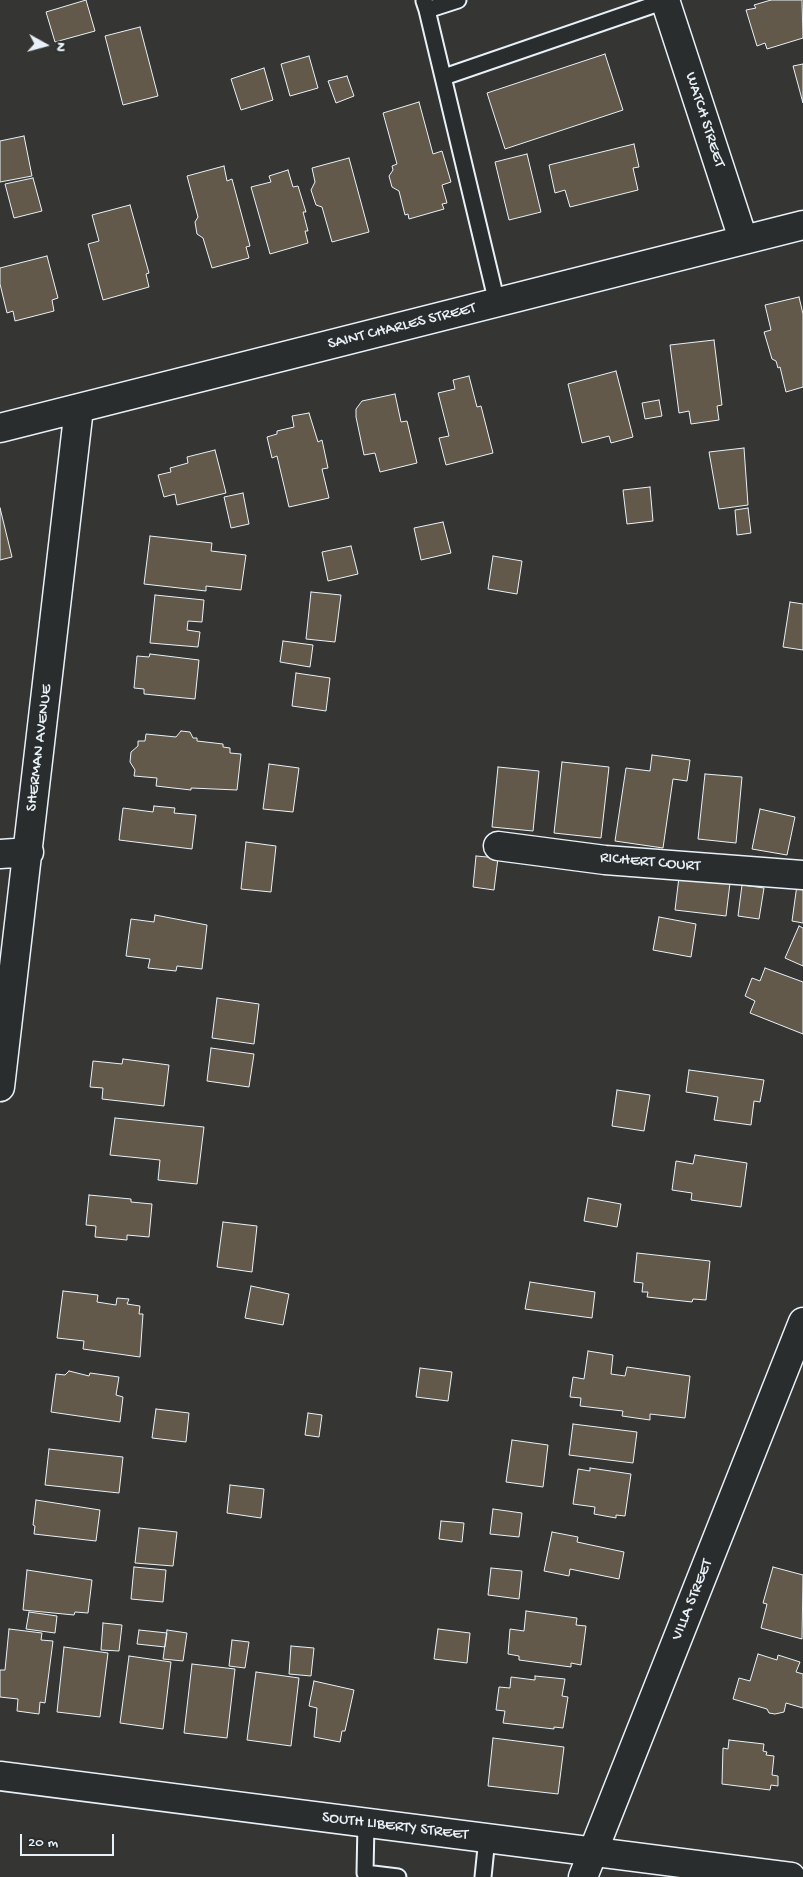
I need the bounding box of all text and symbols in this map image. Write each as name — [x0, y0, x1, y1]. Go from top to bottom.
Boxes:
north arrow — [20, 20, 70, 70]
text: N — [51, 41, 69, 52]
street label: WATCH STREET — [680, 70, 728, 170]
street label: SAINT CHARLES STREET — [326, 299, 478, 355]
street label: SHERMAN AVENUE — [23, 683, 57, 813]
street label: RICHERT COURT — [599, 849, 701, 877]
street label: VILLA STREET — [668, 1557, 718, 1643]
street label: SOUTH LIBERTY STREET — [321, 1809, 469, 1845]
scale bar — [22, 1824, 116, 1856]
text: 20 m — [28, 1834, 58, 1852]

